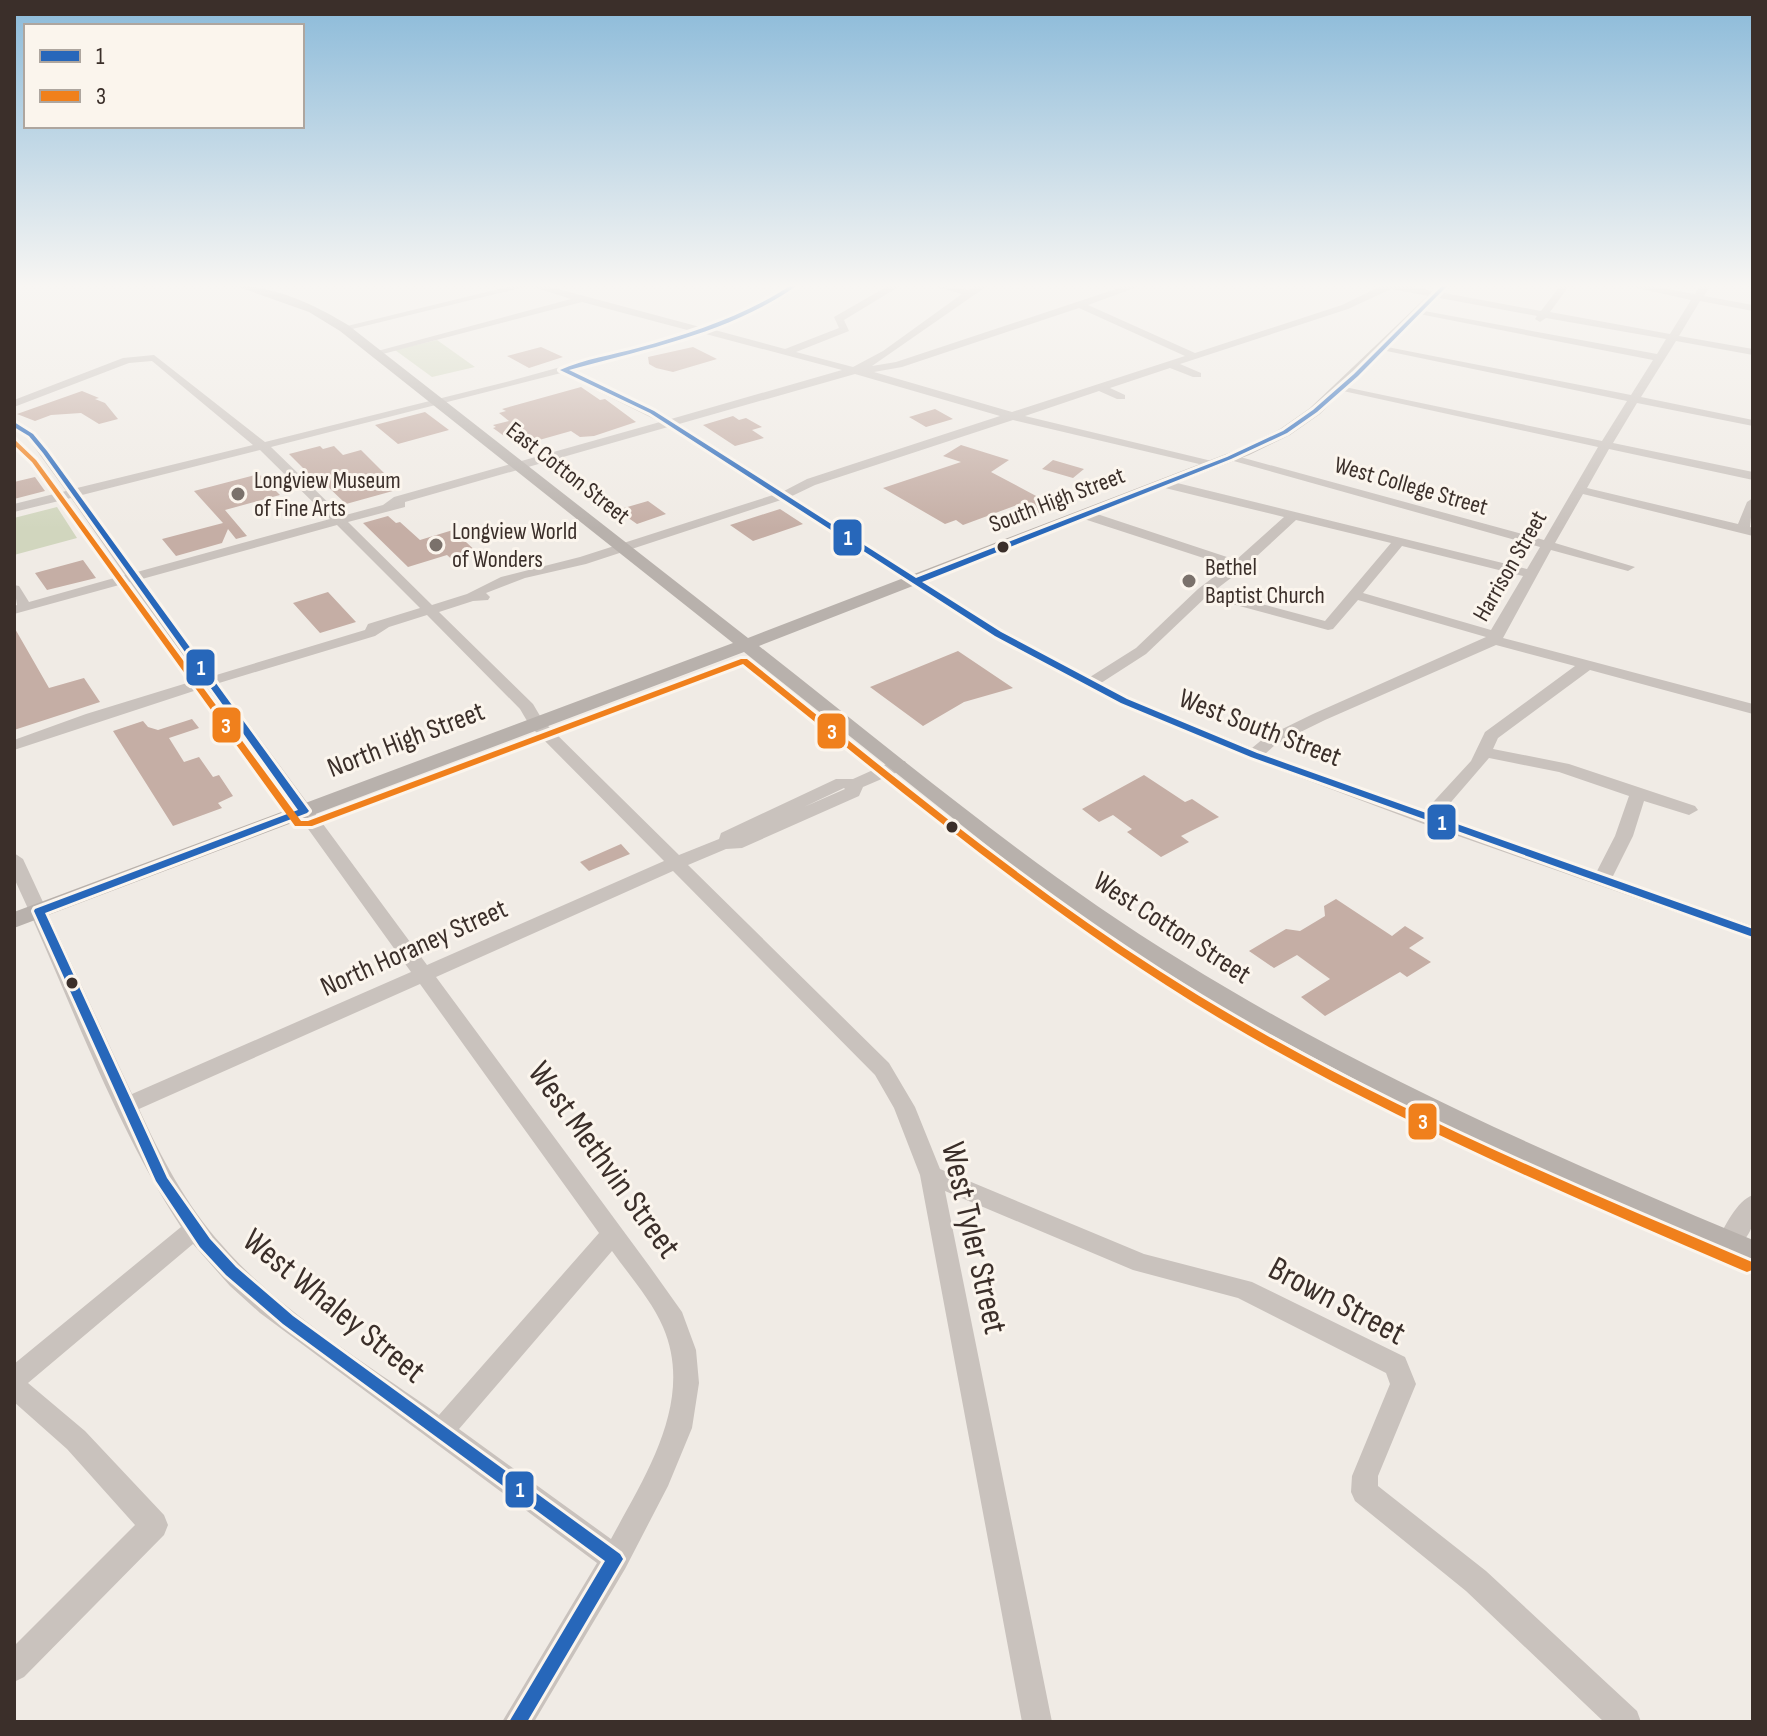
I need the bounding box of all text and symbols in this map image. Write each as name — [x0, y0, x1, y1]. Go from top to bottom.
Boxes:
legend — [24, 24, 304, 128]
text: 1 — [96, 42, 105, 71]
text: 3 — [96, 82, 106, 111]
street label: East Cotton Street — [500, 416, 636, 530]
street label: West College Street — [1331, 450, 1491, 522]
street label: South High Street — [985, 461, 1129, 539]
place label: Longview Museum of Fine Arts — [254, 466, 401, 523]
marker: Longview Museum of Fine Arts — [229, 485, 247, 503]
street label: Harrison Street — [1467, 505, 1553, 627]
place label: Longview World of Wonders — [452, 517, 577, 574]
line badge: 1 — [832, 518, 863, 557]
text: 1 — [844, 525, 853, 552]
marker: Longview World of Wonders — [427, 536, 445, 554]
unlabelled marker — [995, 539, 1011, 555]
place label: Bethel Baptist Church — [1205, 553, 1325, 610]
marker: Bethel Baptist Church — [1180, 572, 1198, 590]
line badge: 1 — [185, 648, 216, 687]
text: 1 — [197, 655, 206, 682]
street label: West South Street — [1174, 682, 1346, 774]
street label: North High Street — [323, 695, 489, 785]
line badge: 3 — [211, 706, 242, 744]
line badge: 3 — [816, 712, 847, 750]
text: 3 — [221, 713, 231, 740]
text: 3 — [827, 719, 837, 746]
line badge: 1 — [1426, 803, 1457, 841]
text: 1 — [1438, 810, 1447, 837]
unlabelled marker — [944, 819, 960, 835]
street label: West Cotton Street — [1087, 865, 1257, 991]
street label: North Horaney Street — [316, 892, 512, 1004]
unlabelled marker — [64, 975, 80, 991]
street label: West Methvin Street — [519, 1054, 689, 1266]
line badge: 3 — [1407, 1102, 1438, 1141]
text: 3 — [1418, 1109, 1428, 1136]
street label: West Tyler Street — [932, 1138, 1016, 1338]
street label: West Whaley Street — [234, 1220, 434, 1392]
street label: Brown Street — [1262, 1248, 1412, 1354]
line badge: 1 — [504, 1470, 535, 1509]
text: 1 — [516, 1477, 525, 1504]

